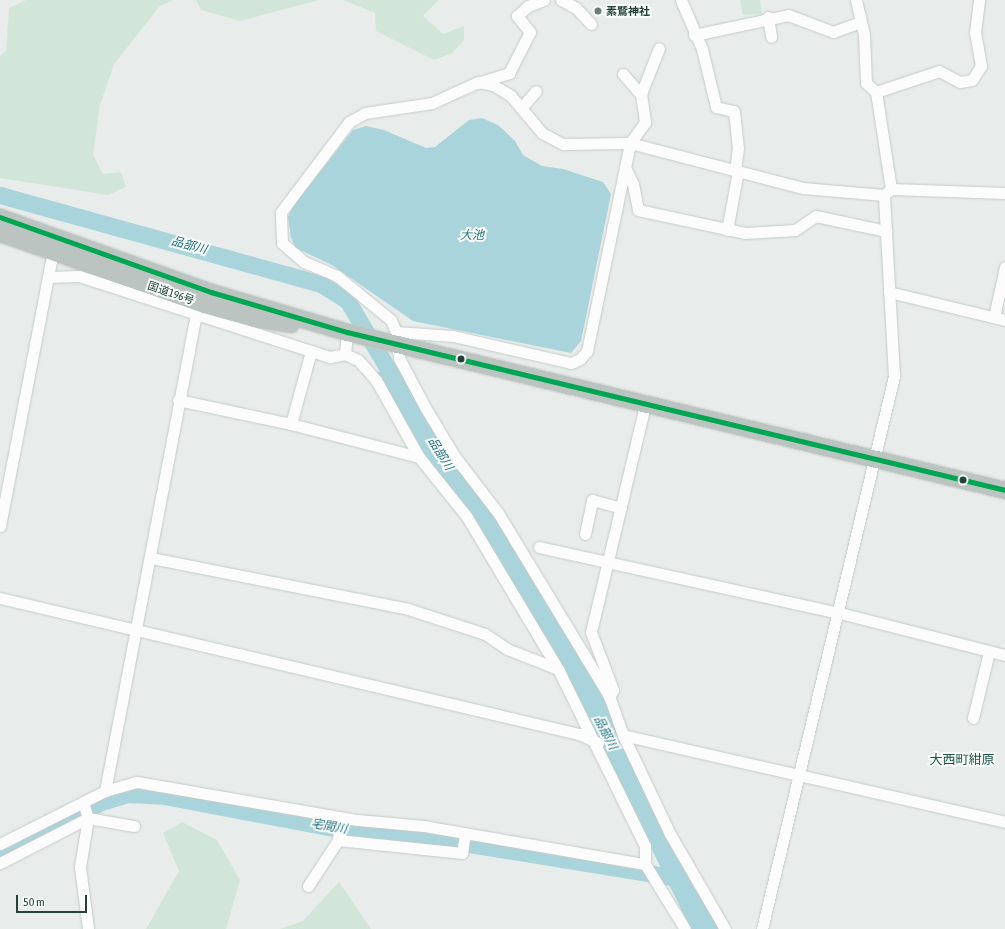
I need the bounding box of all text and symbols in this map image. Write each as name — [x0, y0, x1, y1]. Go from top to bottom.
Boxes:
place label: 素鷲神社 — [606, 4, 650, 18]
marker: 素鷲神社 — [593, 6, 603, 16]
water label: 大池 — [460, 229, 484, 243]
water label: 品部川 — [170, 234, 208, 258]
street label: 国道196号 — [146, 279, 196, 307]
unlabelled marker — [456, 354, 466, 364]
water label: 品部川 — [425, 435, 455, 473]
unlabelled marker — [958, 475, 968, 485]
water label: 品部川 — [590, 714, 620, 752]
district label: 大西町紺原 — [930, 752, 994, 768]
water label: 宅間川 — [310, 817, 348, 837]
scale bar — [18, 887, 89, 913]
text: 50 m — [23, 895, 45, 909]

